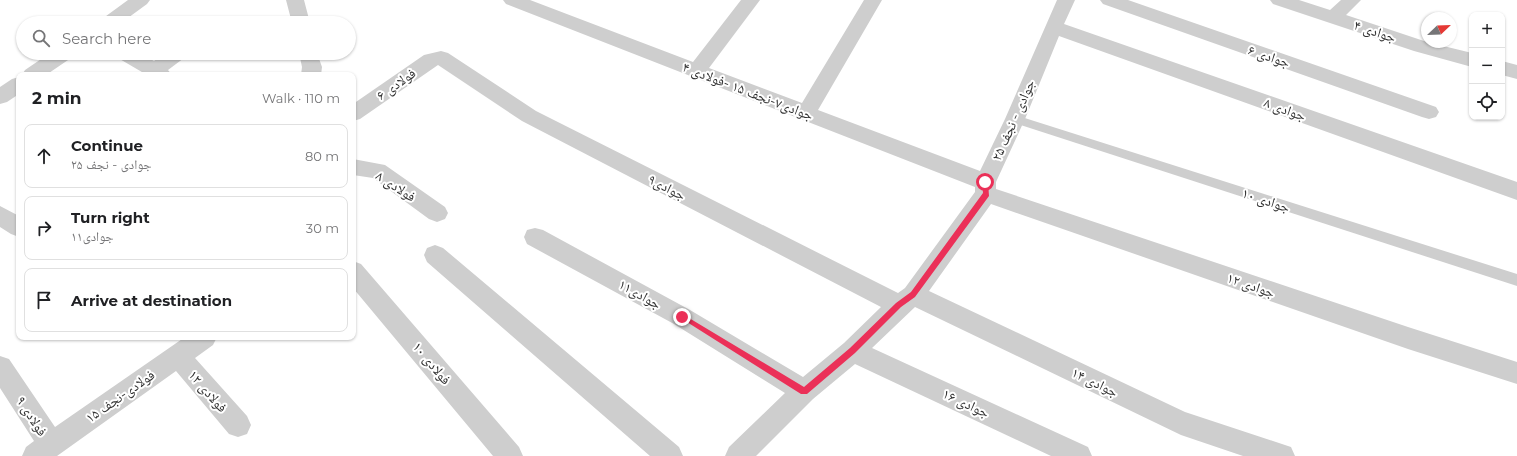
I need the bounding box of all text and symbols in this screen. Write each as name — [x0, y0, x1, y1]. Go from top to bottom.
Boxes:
north arrow — [1421, 12, 1457, 48]
map controls — [1469, 12, 1505, 120]
button: + — [1469, 12, 1505, 48]
search box — [16, 16, 356, 60]
street label: جوادی ۴ — [1352, 16, 1398, 46]
icon: search — [30, 27, 52, 49]
text: Search here — [62, 29, 151, 48]
street label: جوادی ۶ — [1246, 40, 1292, 72]
button: − — [1469, 48, 1505, 84]
street label: جوادی۷-نجف ۱۵ -فولادی ۴ — [680, 58, 816, 124]
street label: فولادی ۶ — [373, 64, 419, 104]
street label: جوادی - نجف ۲۵ — [987, 77, 1039, 163]
button: locate — [1469, 84, 1505, 120]
text: 2 min — [32, 88, 82, 108]
text: Walk · 110 m — [262, 90, 340, 106]
street label: جوادی ۸ — [1262, 93, 1308, 125]
text: Continue — [71, 136, 143, 155]
icon: ahead — [33, 145, 55, 167]
text: 80 m — [305, 148, 339, 164]
text: جوادی - نجف ۲۵ — [71, 156, 152, 172]
street label: فولادی ۸ — [373, 166, 419, 206]
street label: جوادی۹ — [645, 170, 689, 204]
route start — [976, 173, 994, 191]
street label: جوادی ۱۰ — [1240, 184, 1292, 216]
text: Turn right — [71, 208, 150, 227]
icon: right — [33, 217, 55, 239]
text: 30 m — [306, 220, 339, 236]
text: جوادی۱۱ — [71, 228, 114, 244]
street label: جوادی ۱۲ — [1225, 268, 1277, 302]
street label: جوادی۱۱ — [616, 275, 664, 313]
icon: arrive — [33, 289, 55, 311]
text: Arrive at destination — [71, 291, 232, 310]
route end — [673, 308, 691, 326]
street label: فولادی ۱۰ — [409, 338, 455, 388]
street label: جوادی ۱۴ — [1069, 363, 1121, 401]
street label: فولادی-نجف ۱۵ — [82, 366, 158, 426]
street label: فولادی ۱۲ — [185, 366, 231, 416]
street label: جوادی ۱۶ — [940, 384, 992, 422]
street label: فولادی ۹ — [12, 393, 52, 439]

